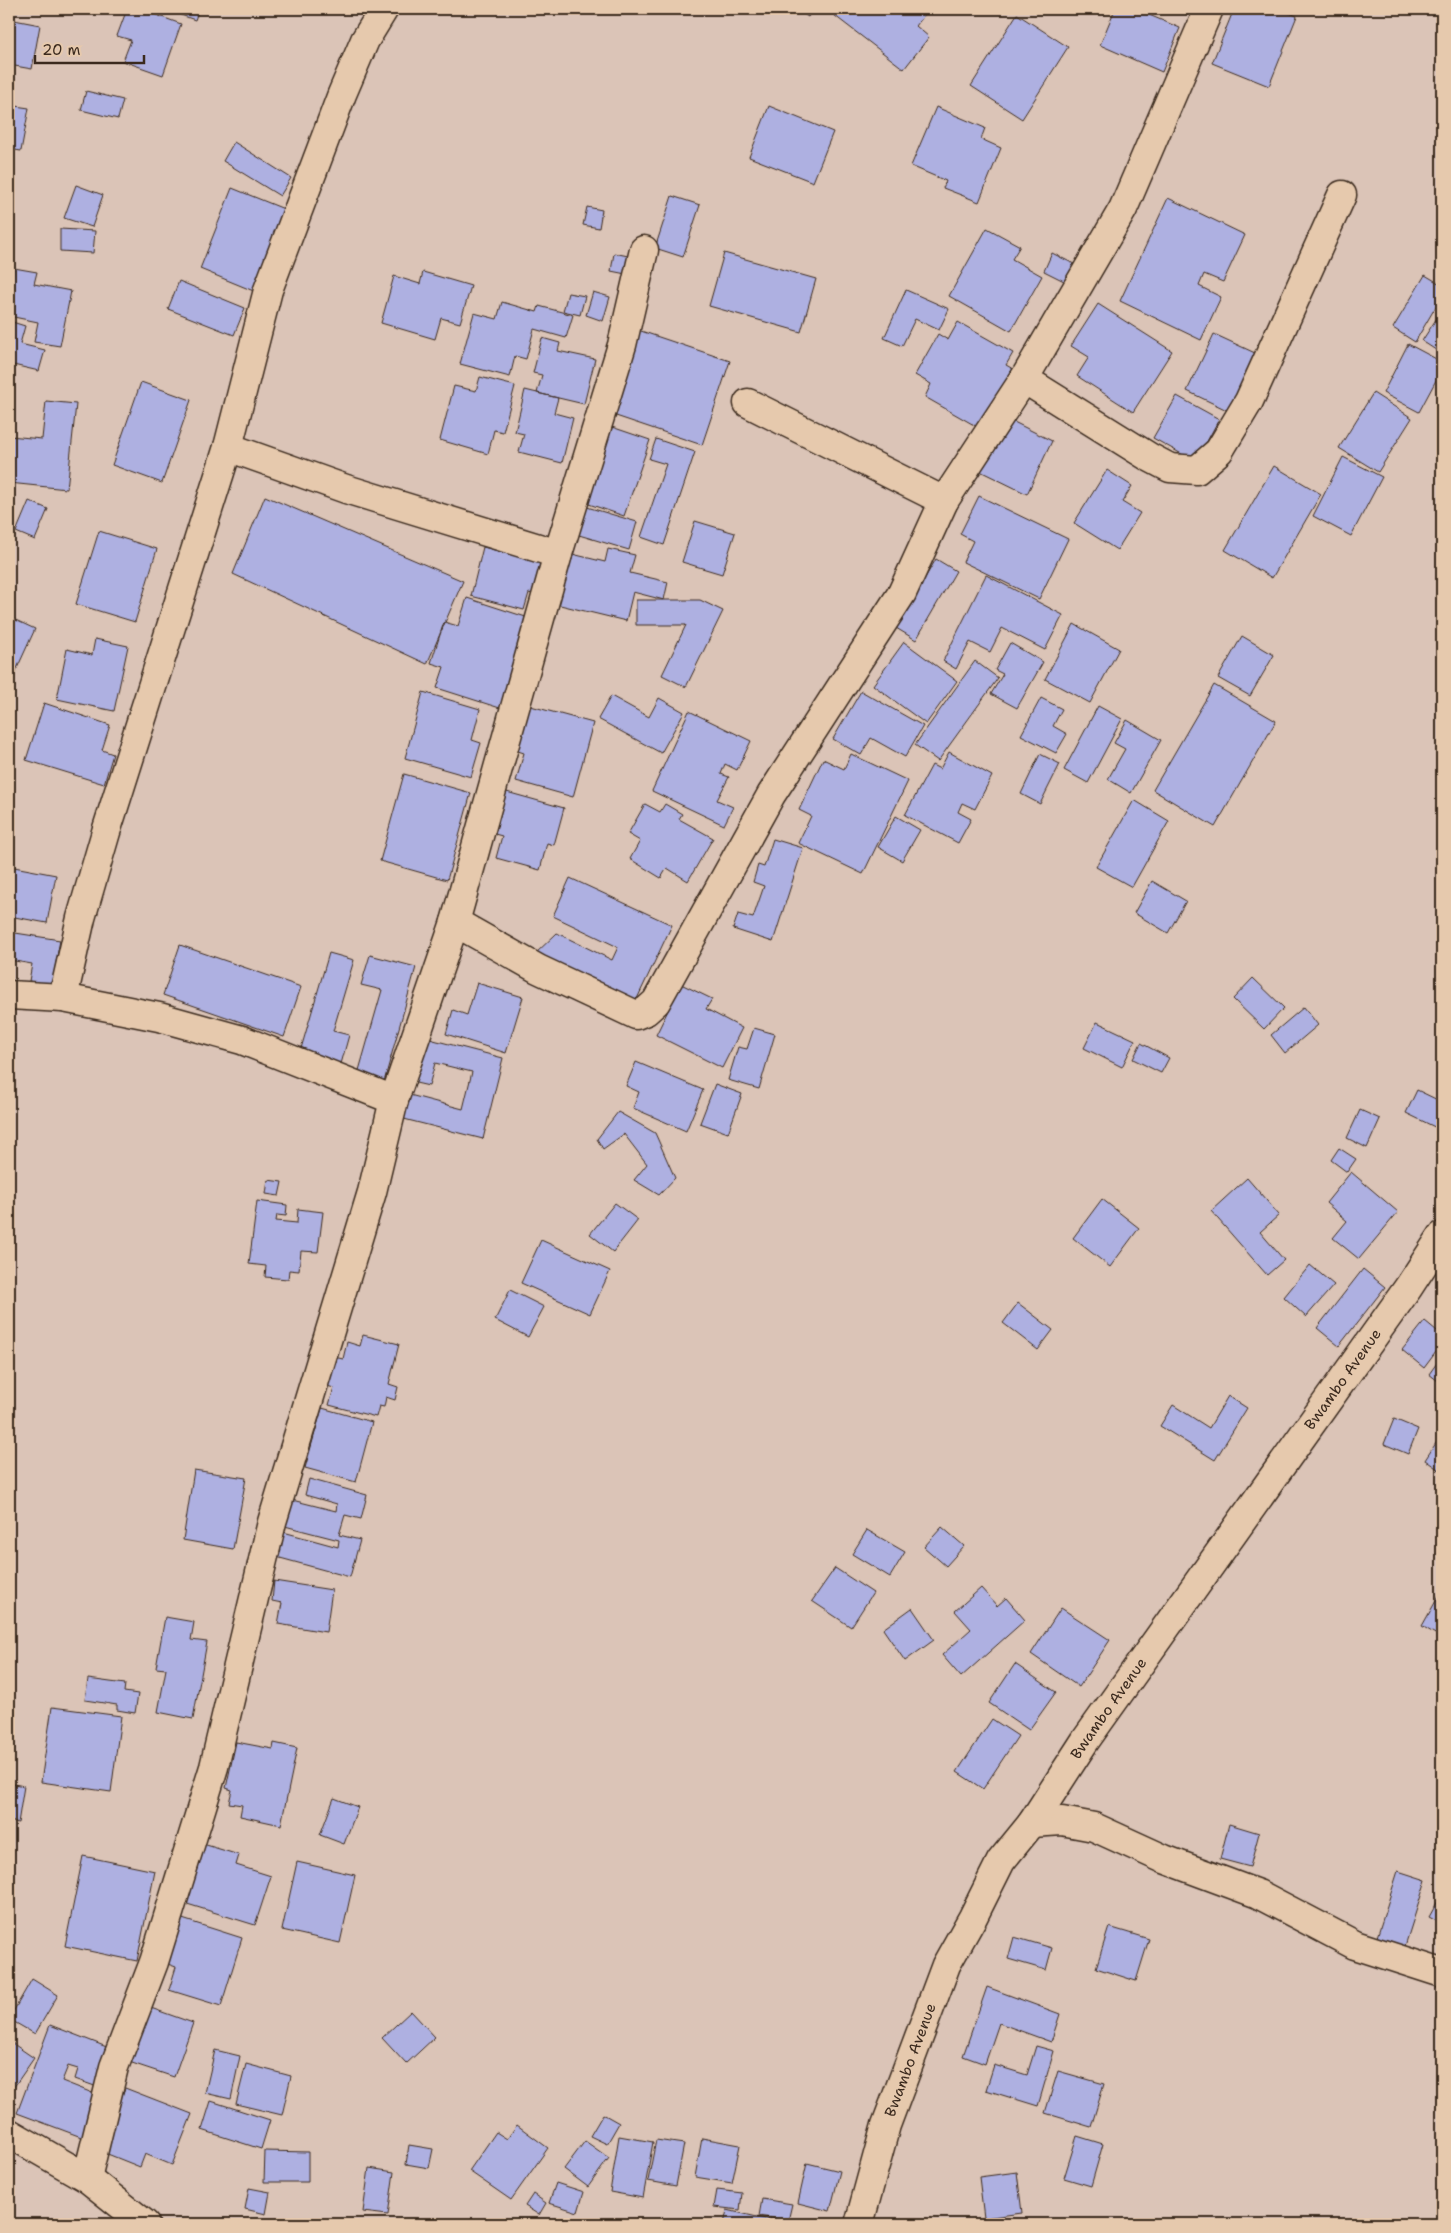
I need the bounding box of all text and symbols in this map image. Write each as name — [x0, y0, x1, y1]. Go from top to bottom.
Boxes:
scale bar — [35, 32, 144, 64]
text: 20 m — [42, 40, 81, 60]
street label: Bwambo Avenue — [1300, 1325, 1386, 1434]
street label: Bwambo Avenue — [1066, 1654, 1151, 1763]
street label: Bwambo Avenue — [880, 2000, 941, 2120]

